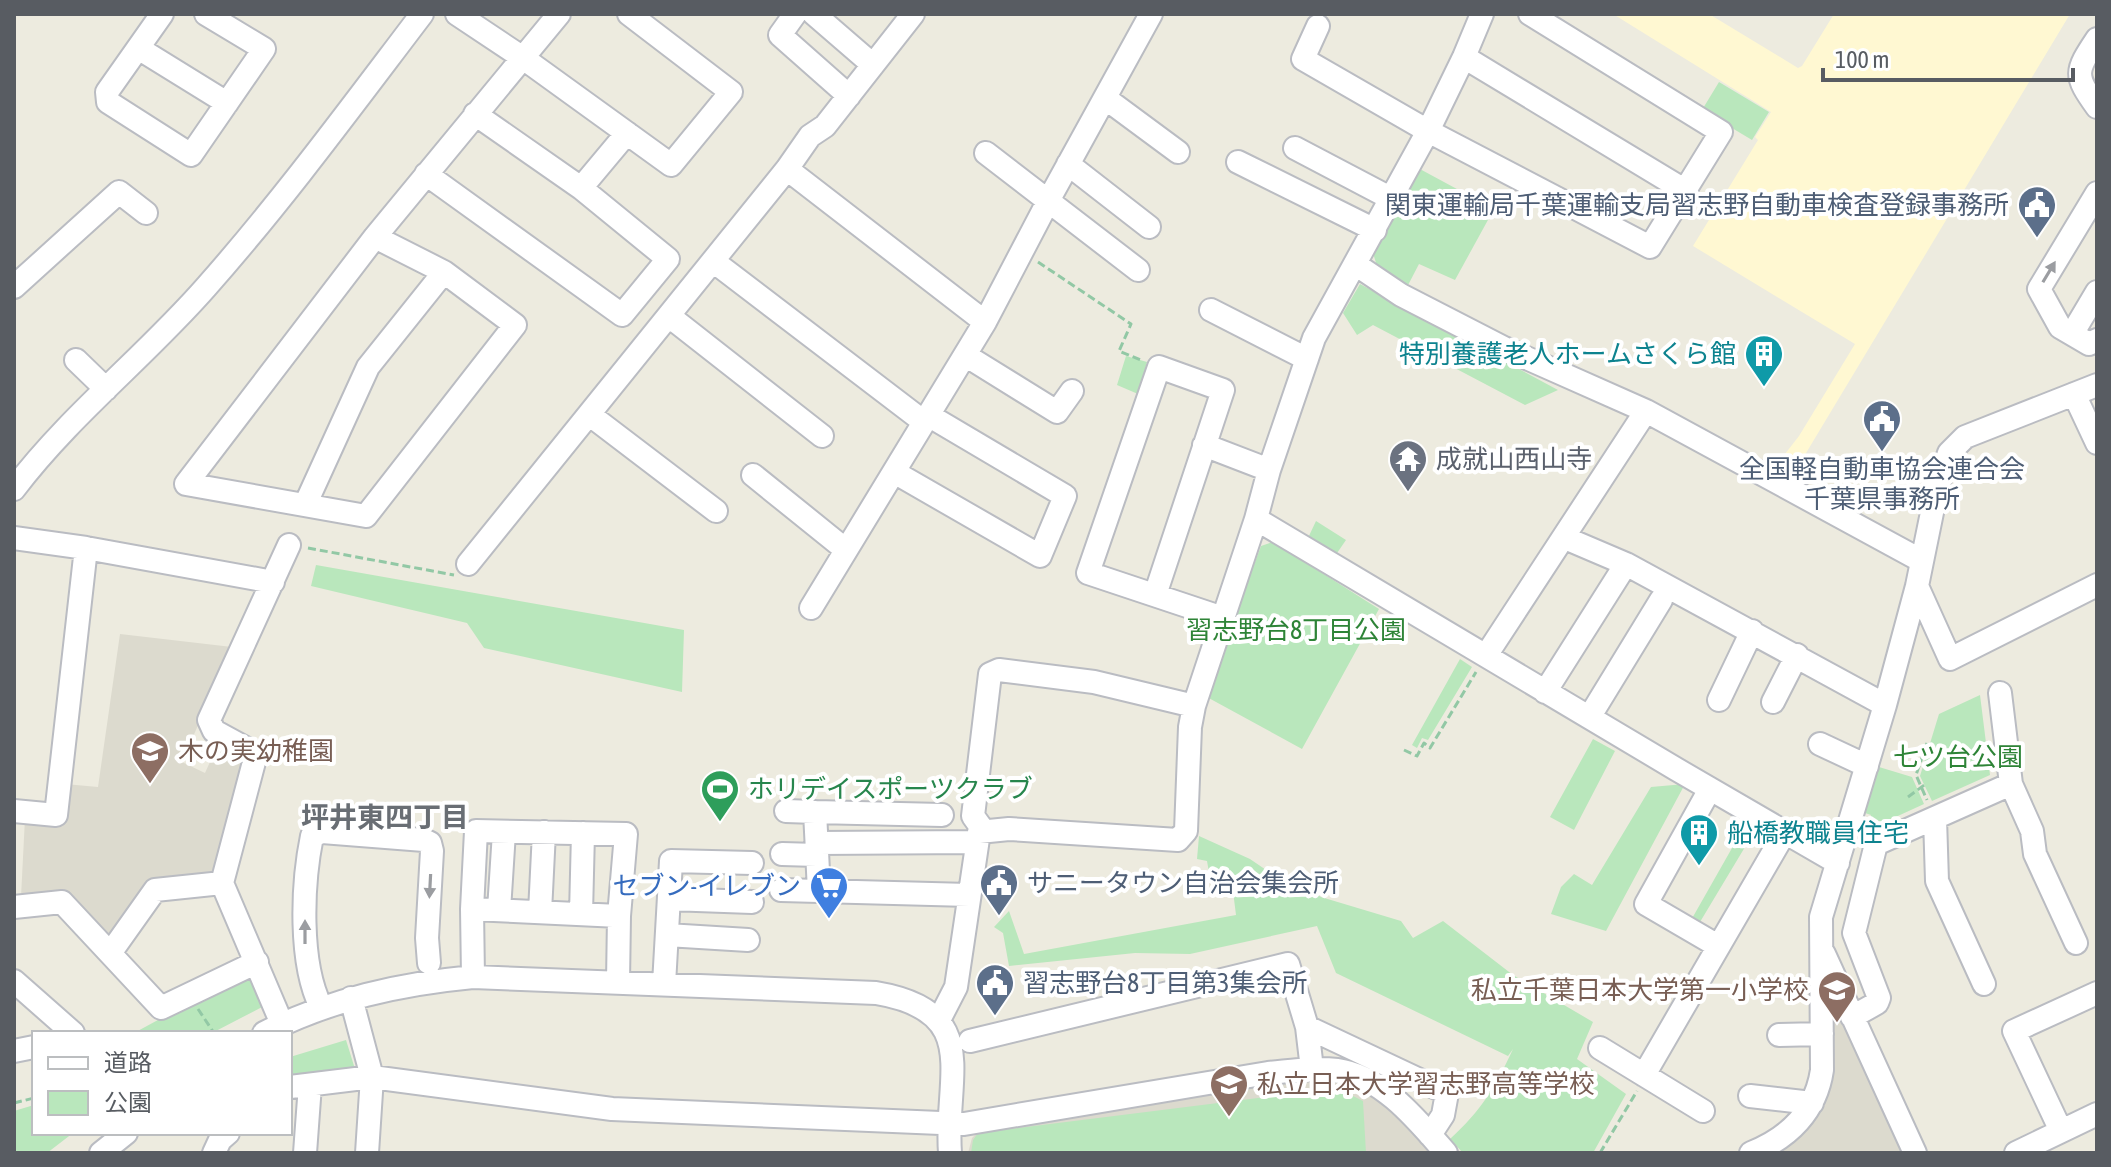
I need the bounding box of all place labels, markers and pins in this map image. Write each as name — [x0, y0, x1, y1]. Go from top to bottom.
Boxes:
public building icon: 関東運輸局千葉運輸支局習志野自動車検査登録事務所 — [2016, 184, 2058, 239]
place label: 関東運輸局千葉運輸支局習志野自動車検査登録事務所 — [1385, 190, 2009, 220]
building icon: 特別養護老人ホームさくら館 — [1743, 333, 1785, 388]
place label: 特別養護老人ホームさくら館 — [1399, 339, 1736, 369]
public building icon: 全国軽自動車協会連合会 千葉県事務所 — [1861, 398, 1903, 453]
temple icon: 成就山西山寺 — [1387, 438, 1429, 493]
place label: 成就山西山寺 — [1436, 444, 1592, 474]
place label: 全国軽自動車協会連合会 千葉県事務所 — [1739, 454, 2025, 514]
school or university icon: 木の実幼稚園 — [129, 730, 171, 785]
place label: 木の実幼稚園 — [178, 736, 334, 766]
sports icon: ホリデイスポーツクラブ — [699, 768, 741, 823]
place label: ホリデイスポーツクラブ — [748, 774, 1033, 804]
building icon: 船橋教職員住宅 — [1678, 812, 1720, 867]
place label: 船橋教職員住宅 — [1727, 818, 1909, 848]
public building icon: サニータウン自治会集会所 — [978, 862, 1020, 917]
supermarket icon: セブン-イレブン — [808, 865, 850, 920]
place label: サニータウン自治会集会所 — [1027, 868, 1339, 898]
place label: セブン-イレブン — [612, 871, 801, 901]
public building icon: 習志野台8丁目第3集会所 — [974, 962, 1016, 1017]
place label: 習志野台8丁目第3集会所 — [1023, 968, 1307, 998]
school or university icon: 私立千葉日本大学第一小学校 — [1816, 969, 1858, 1024]
place label: 私立千葉日本大学第一小学校 — [1471, 975, 1809, 1005]
school or university icon: 私立日本大学習志野高等学校 — [1208, 1063, 1250, 1118]
place label: 私立日本大学習志野高等学校 — [1257, 1069, 1595, 1099]

